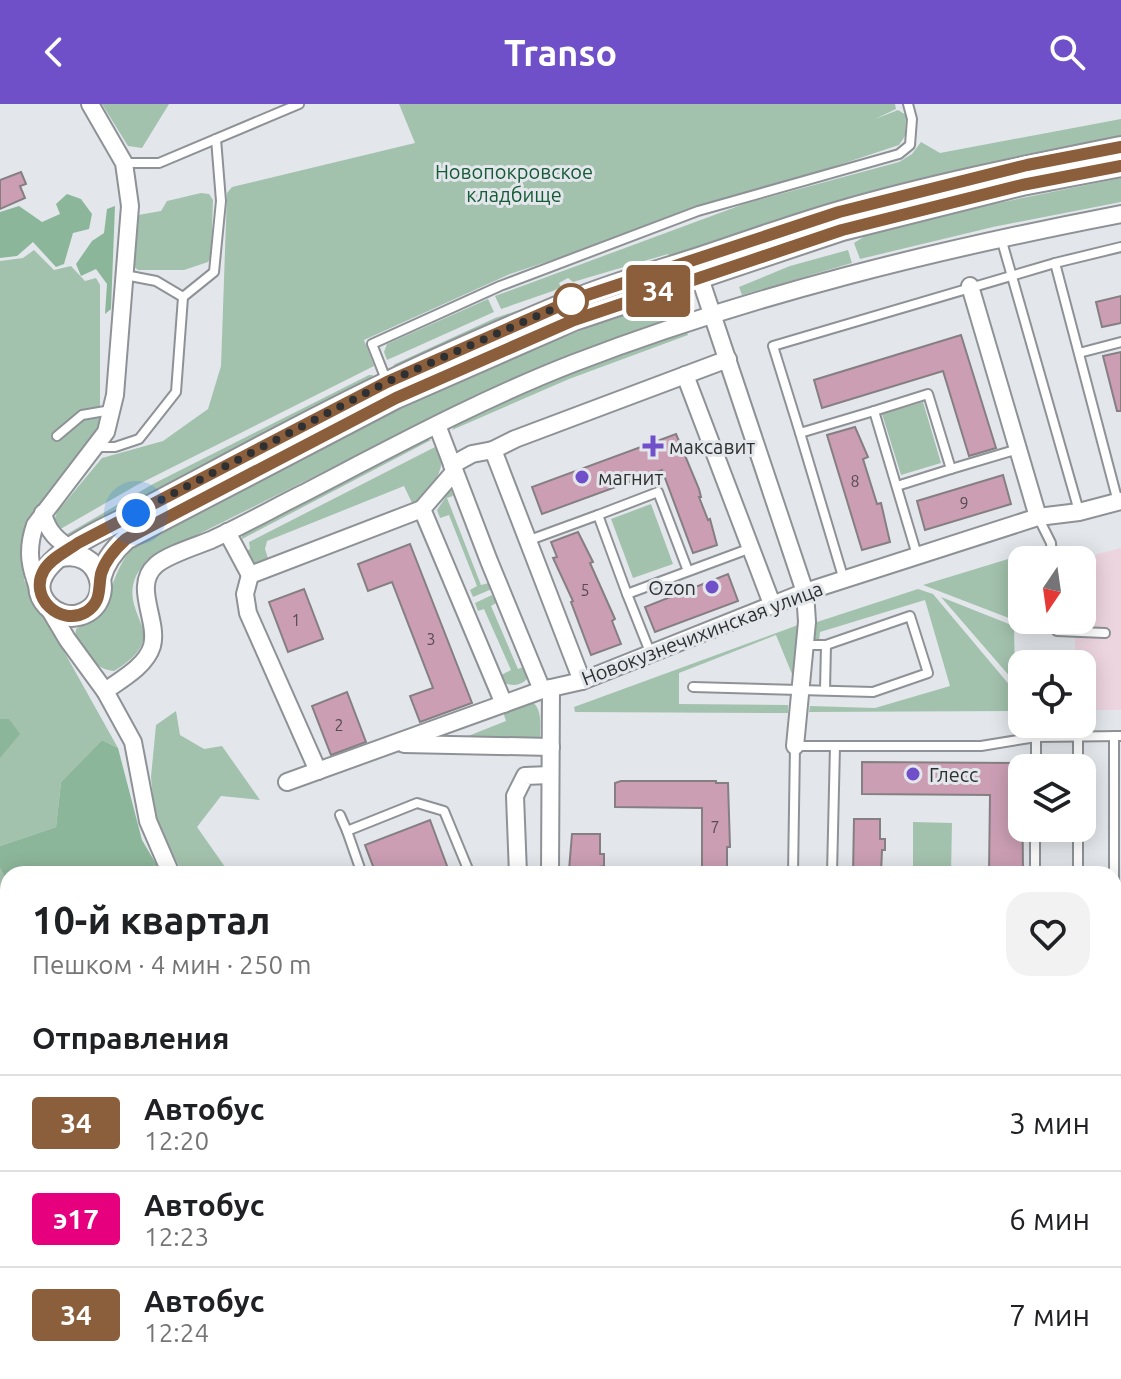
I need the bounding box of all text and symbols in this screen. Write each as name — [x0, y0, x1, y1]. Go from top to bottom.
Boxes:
icon: back — [32, 30, 76, 74]
icon: search — [1045, 30, 1089, 74]
text: Transo — [504, 32, 617, 73]
park label: Новопокровское кладбище — [435, 160, 593, 206]
line badge: 34 — [622, 265, 694, 317]
text: 34 — [642, 275, 674, 306]
unlabelled marker — [554, 284, 588, 318]
place label: максавит — [669, 435, 755, 458]
marker: максавит — [644, 437, 662, 455]
place label: магнит — [598, 466, 663, 489]
marker: магнит — [573, 468, 591, 486]
house number: 8 — [850, 472, 860, 490]
your location — [116, 493, 156, 533]
house number: 9 — [959, 494, 969, 512]
north arrow — [1008, 546, 1096, 634]
map controls — [1008, 546, 1096, 842]
street label: Новокузнечихинская улица — [578, 576, 826, 690]
place label: Ozon — [648, 576, 696, 599]
marker: Ozon — [703, 578, 721, 596]
house number: 5 — [580, 581, 590, 599]
house number: 1 — [291, 611, 301, 629]
house number: 3 — [426, 630, 436, 648]
button: locate — [1008, 650, 1096, 738]
house number: 2 — [334, 716, 344, 734]
button: layers — [1008, 754, 1096, 842]
place label: Глесс — [929, 763, 978, 786]
marker: Глесс — [904, 765, 922, 783]
house number: 7 — [710, 818, 720, 836]
button: heart — [1006, 892, 1090, 976]
text: 10-й квартал — [32, 899, 271, 941]
text: Пешком · 4 мин · 250 m — [32, 950, 311, 979]
text: Отправления — [32, 1021, 229, 1055]
text: Автобус — [144, 1092, 264, 1126]
text: 3 мин — [1009, 1106, 1090, 1140]
text: 34 — [60, 1107, 92, 1138]
text: 12:20 — [144, 1126, 209, 1155]
text: Автобус — [144, 1188, 264, 1222]
text: 6 мин — [1009, 1202, 1090, 1236]
text: э17 — [53, 1203, 99, 1234]
text: 12:23 — [144, 1222, 209, 1251]
text: Автобус — [144, 1284, 264, 1318]
text: 7 мин — [1009, 1298, 1090, 1332]
text: 34 — [60, 1299, 92, 1330]
text: 12:24 — [144, 1318, 209, 1347]

